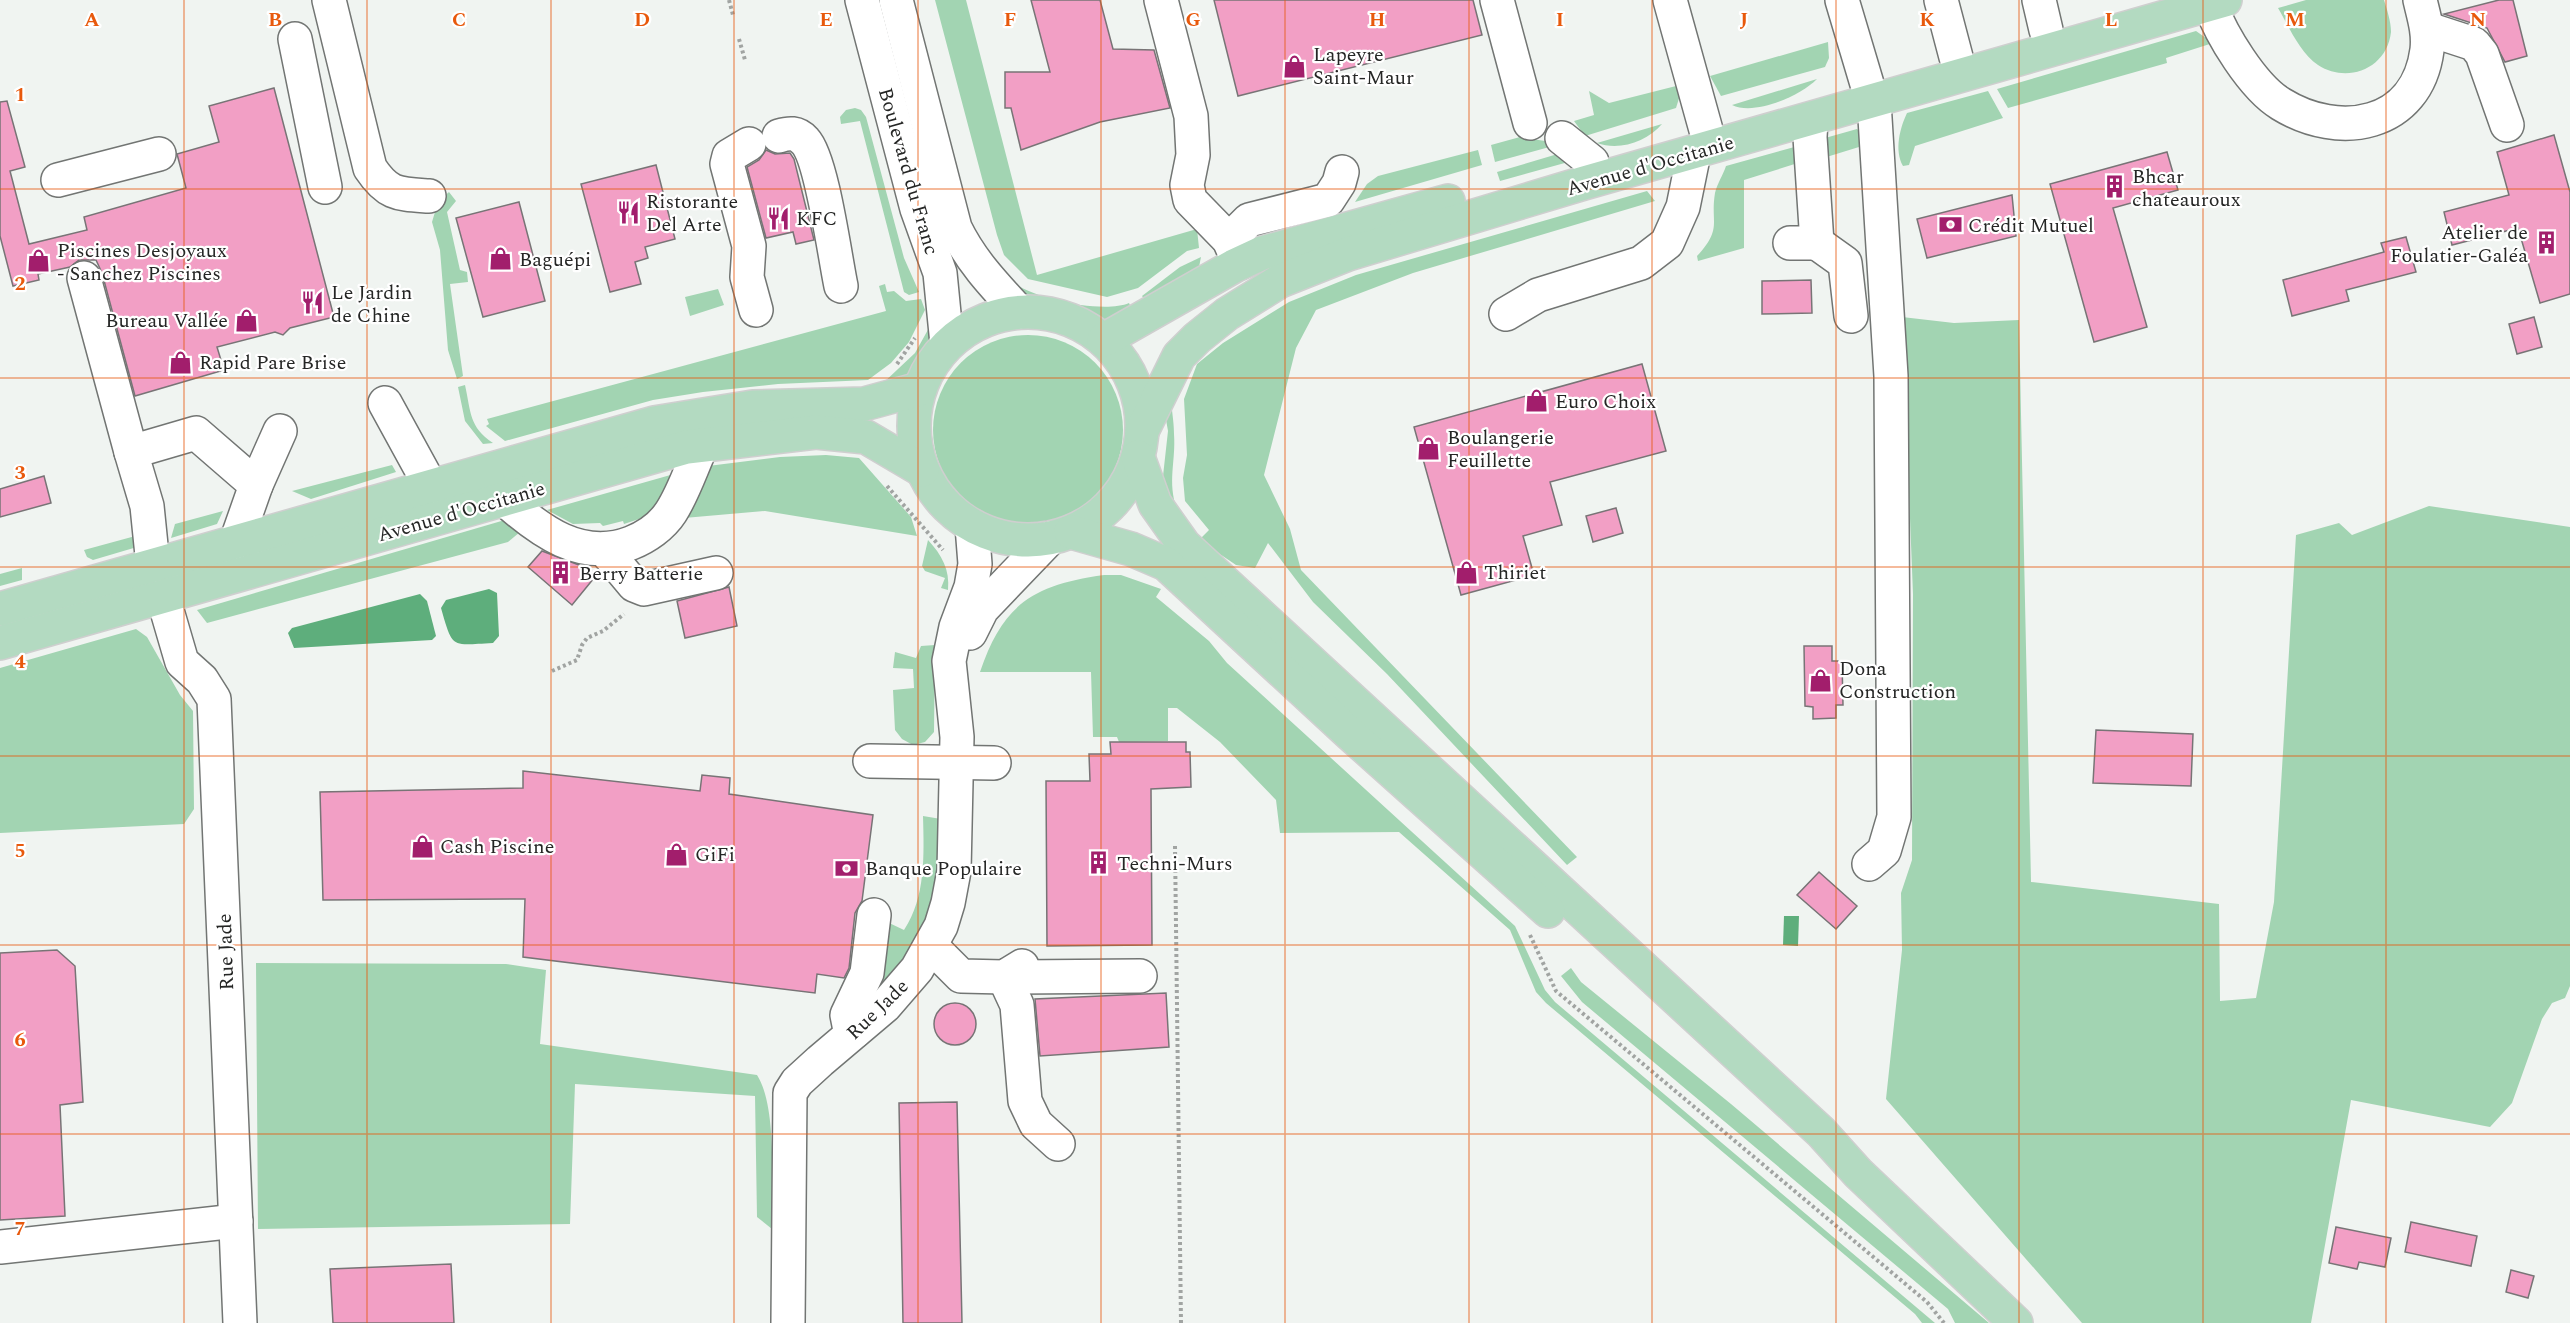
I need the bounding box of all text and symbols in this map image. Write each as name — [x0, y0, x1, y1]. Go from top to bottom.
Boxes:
text: A — [84, 5, 100, 35]
text: B — [268, 5, 282, 35]
text: C — [452, 5, 466, 35]
text: D — [634, 5, 650, 35]
text: E — [819, 5, 833, 35]
text: F — [1004, 5, 1016, 35]
text: G — [1185, 5, 1201, 35]
text: H — [1369, 5, 1385, 35]
text: I — [1556, 5, 1564, 35]
text: J — [1740, 5, 1748, 35]
text: K — [1919, 5, 1935, 35]
text: L — [2105, 5, 2117, 35]
text: M — [2285, 5, 2305, 35]
text: N — [2470, 5, 2486, 35]
place label: Lapeyre Saint-Maur — [1313, 40, 1414, 93]
shop icon: Lapeyre Saint-Maur — [1282, 53, 1308, 79]
text: 1 — [14, 80, 26, 110]
street label: Boulevard du Franc — [870, 84, 946, 258]
street label: Avenue d'Occitanie — [1563, 128, 1738, 204]
place label: Bhcar chateauroux — [2132, 162, 2241, 215]
building icon: Bhcar chateauroux — [2101, 174, 2127, 200]
place label: Ristorante Del Arte — [646, 187, 738, 240]
restaurant icon: Ristorante Del Arte — [615, 199, 641, 225]
place label: KFC — [796, 204, 837, 234]
restaurant icon: KFC — [765, 205, 791, 231]
place label: Crédit Mutuel — [1968, 211, 2094, 241]
bank icon: Crédit Mutuel — [1937, 212, 1963, 238]
place label: Atelier de Foulatier-Galéa — [2390, 218, 2528, 271]
building icon: Atelier de Foulatier-Galéa — [2533, 230, 2559, 256]
place label: Piscines Desjoyaux - Sanchez Piscines — [57, 236, 227, 289]
place label: Baguépi — [519, 245, 591, 275]
shop icon: Baguépi — [488, 246, 514, 272]
shop icon: Piscines Desjoyaux - Sanchez Piscines — [26, 248, 52, 274]
text: 2 — [14, 269, 26, 299]
place label: Le Jardin de Chine — [331, 278, 412, 331]
restaurant icon: Le Jardin de Chine — [300, 290, 326, 316]
place label: Bureau Vallée — [105, 306, 228, 336]
shop icon: Bureau Vallée — [233, 307, 259, 333]
place label: Rapid Pare Brise — [199, 348, 346, 378]
shop icon: Rapid Pare Brise — [168, 349, 194, 375]
place label: Euro Choix — [1555, 387, 1656, 417]
shop icon: Euro Choix — [1524, 388, 1550, 414]
place label: Boulangerie Feuillette — [1447, 423, 1554, 476]
shop icon: Boulangerie Feuillette — [1416, 436, 1442, 462]
text: 3 — [14, 458, 26, 488]
street label: Avenue d'Occitanie — [374, 474, 549, 550]
place label: Thiriet — [1484, 558, 1546, 588]
place label: Berry Batterie — [579, 559, 703, 589]
shop icon: Thiriet — [1453, 559, 1479, 585]
building icon: Berry Batterie — [548, 560, 574, 586]
text: 4 — [14, 647, 26, 677]
place label: Dona Construction — [1839, 654, 1956, 707]
shop icon: Dona Construction — [1808, 667, 1834, 693]
place label: Cash Piscine — [440, 832, 554, 862]
shop icon: Cash Piscine — [409, 833, 435, 859]
text: 5 — [14, 836, 26, 866]
place label: GiFi — [695, 840, 735, 870]
shop icon: GiFi — [664, 841, 690, 867]
place label: Techni-Murs — [1117, 849, 1233, 879]
building icon: Techni-Murs — [1086, 850, 1112, 876]
place label: Banque Populaire — [865, 854, 1022, 884]
bank icon: Banque Populaire — [834, 855, 860, 881]
street label: Rue Jade — [210, 913, 242, 991]
street label: Rue Jade — [840, 972, 916, 1047]
text: 6 — [14, 1025, 26, 1055]
text: 7 — [14, 1214, 26, 1244]

